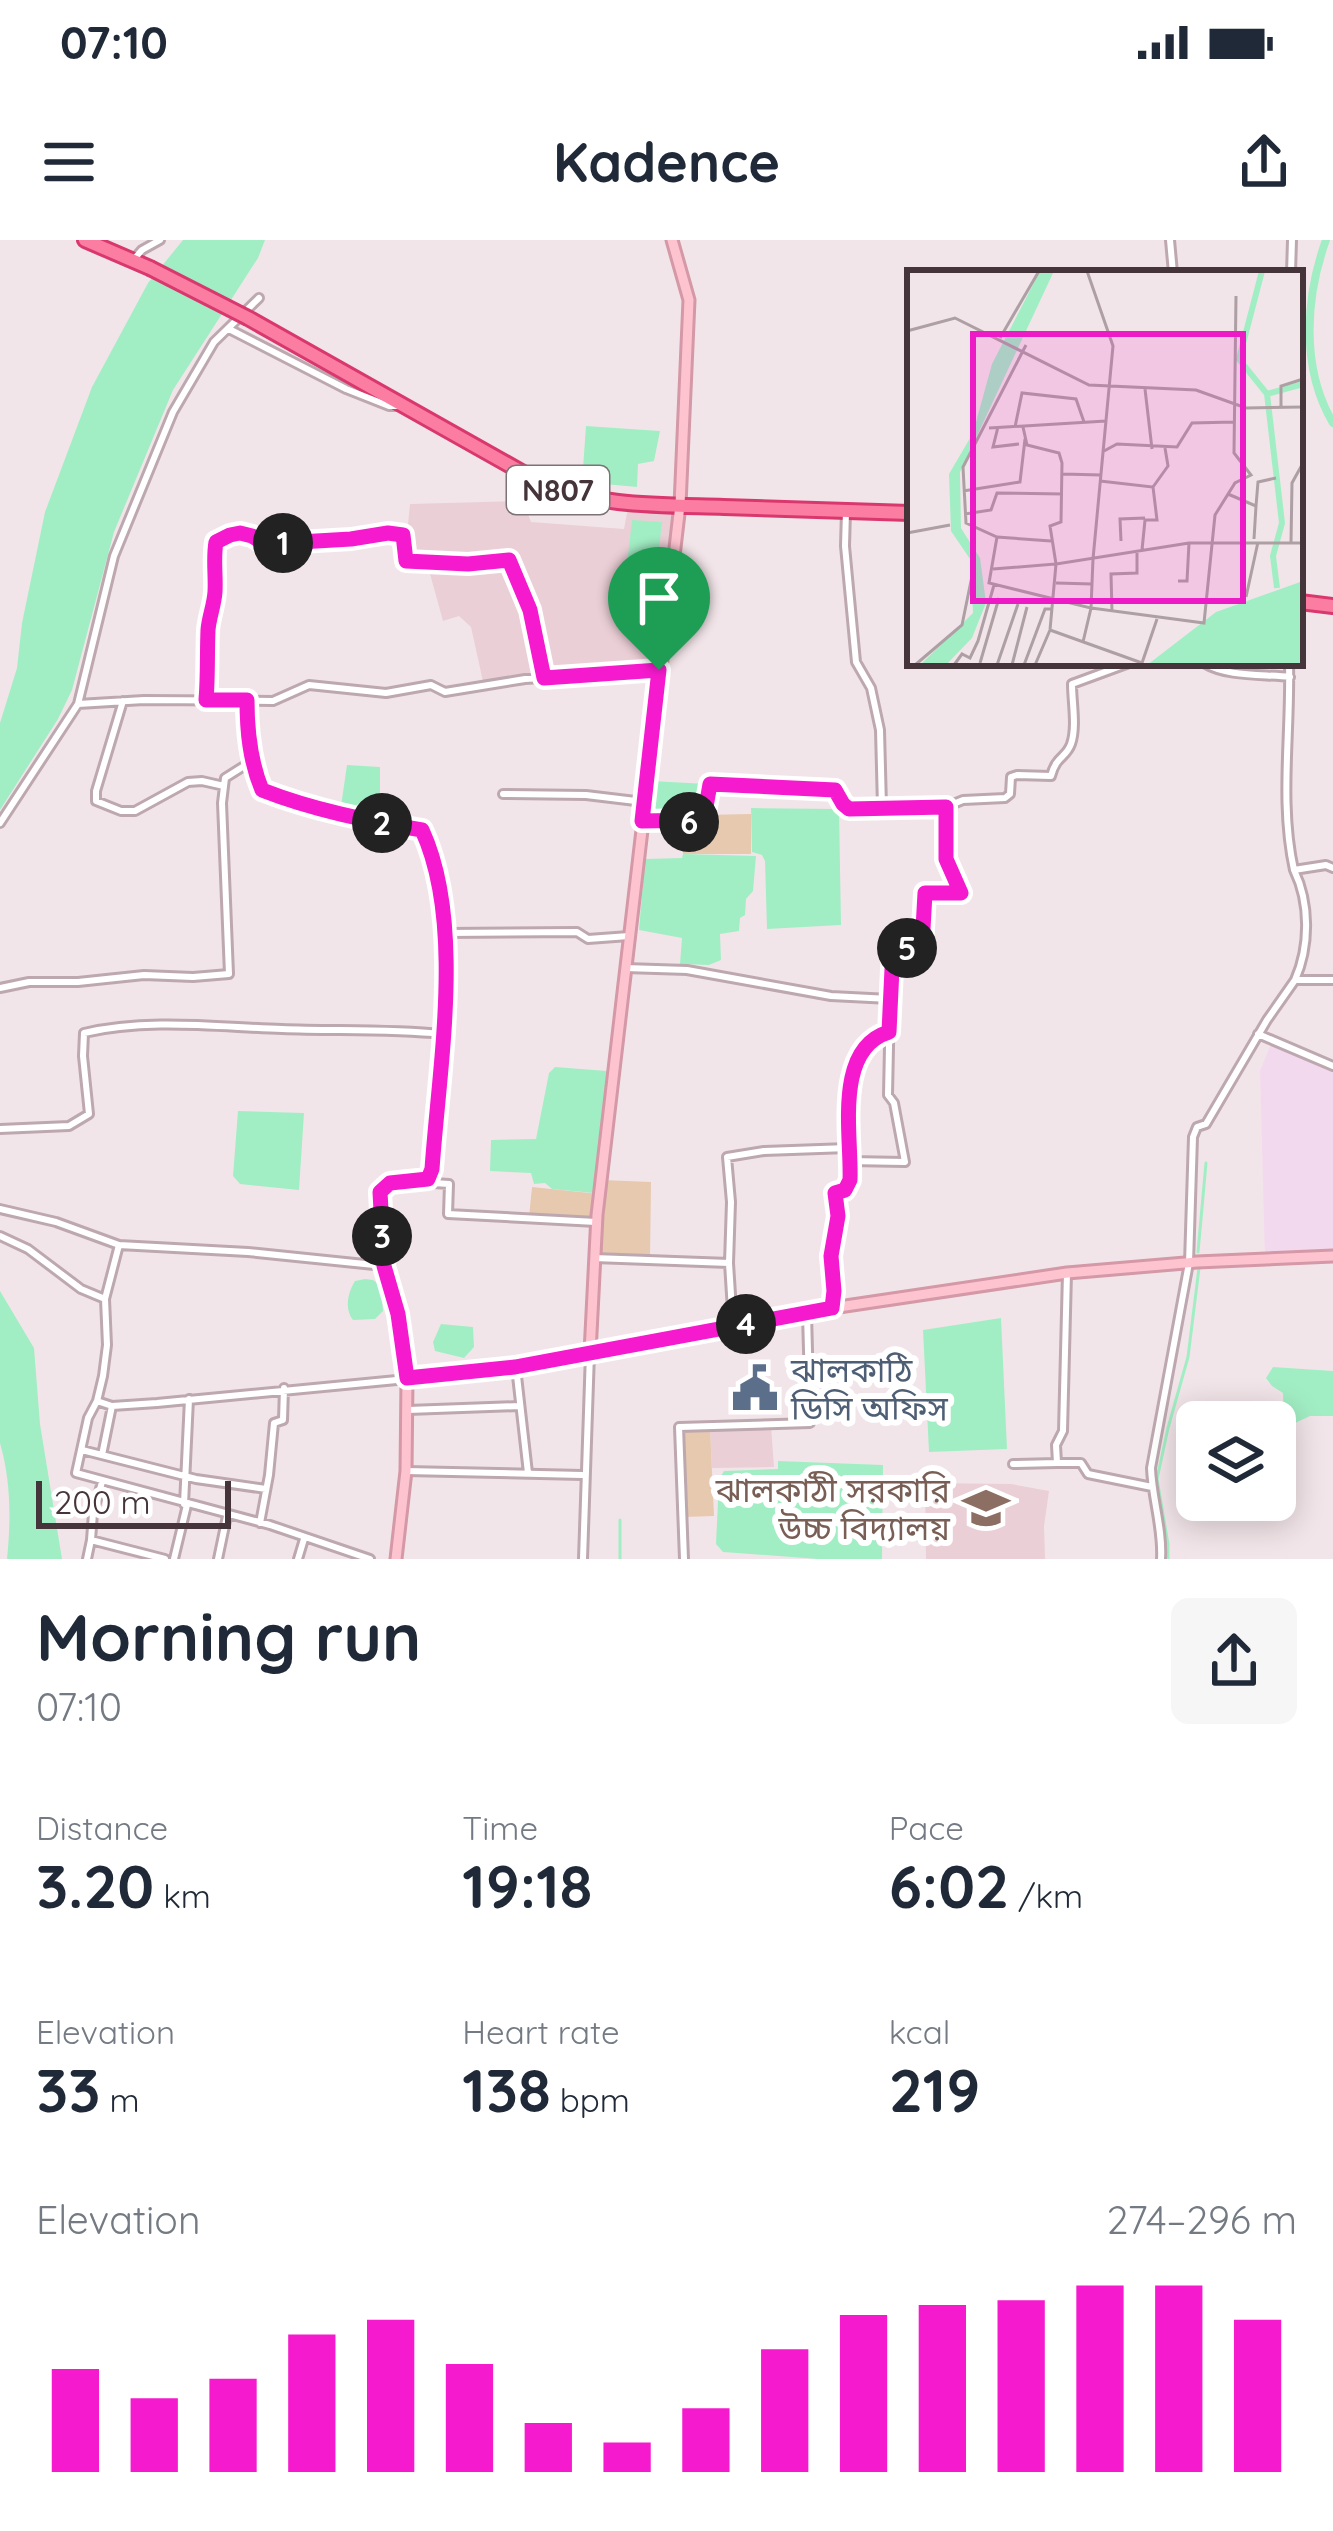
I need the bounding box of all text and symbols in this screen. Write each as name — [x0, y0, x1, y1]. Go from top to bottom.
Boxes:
text: 07:10 — [60, 14, 168, 70]
text: Kadence — [553, 128, 780, 196]
icon: menu — [36, 129, 102, 195]
icon: share — [1231, 129, 1297, 195]
inset map — [907, 270, 1303, 666]
road number: N807 — [507, 466, 609, 514]
pin: 1 — [253, 513, 313, 573]
text: 1 — [277, 522, 289, 563]
pin — [608, 547, 710, 670]
icon: arrive — [626, 565, 692, 631]
pin: 6 — [659, 792, 719, 852]
pin: 2 — [352, 793, 412, 853]
text: 6 — [680, 801, 698, 842]
text: 2 — [373, 802, 391, 843]
pin: 5 — [877, 918, 937, 978]
text: 5 — [897, 927, 917, 968]
pin: 3 — [352, 1206, 412, 1266]
text: 3 — [373, 1215, 391, 1256]
pin: 4 — [716, 1294, 776, 1354]
text: 4 — [736, 1303, 756, 1344]
place label: ঝালকাঠি ডিসি অফিস — [790, 1349, 948, 1428]
public building icon: ঝালকাঠি ডিসি অফিস — [730, 1363, 780, 1413]
map controls — [1176, 1401, 1296, 1521]
button: layers — [1176, 1401, 1296, 1521]
place label: ঝালকাঠী সরকারি উচ্চ বিদ্যালয় — [715, 1469, 950, 1548]
scale bar — [36, 1475, 231, 1528]
text: 200 m — [54, 1481, 151, 1522]
school or university icon: ঝালকাঠী সরকারি উচ্চ বিদ্যালয় — [961, 1483, 1011, 1533]
text: Morning run — [36, 1595, 421, 1678]
button: share — [1171, 1598, 1297, 1724]
text: 07:10 — [36, 1682, 122, 1731]
text: Distance — [36, 1807, 168, 1848]
text: Time — [462, 1807, 538, 1848]
text: Pace — [889, 1807, 964, 1848]
text: 3.20 — [36, 1848, 154, 1923]
text: 19:18 — [462, 1848, 592, 1923]
text: 6:02 — [889, 1848, 1009, 1923]
text: km — [154, 1875, 211, 1916]
text: /km — [1009, 1875, 1083, 1916]
text: Elevation — [36, 2011, 175, 2052]
text: Heart rate — [462, 2011, 620, 2052]
text: kcal — [889, 2011, 950, 2052]
text: 33 — [36, 2052, 100, 2127]
text: 138 — [462, 2052, 551, 2127]
text: 219 — [889, 2052, 980, 2127]
text: m — [100, 2079, 140, 2120]
text: bpm — [551, 2079, 630, 2120]
text: Elevation — [36, 2195, 200, 2244]
text: 274–296 m — [1107, 2195, 1297, 2244]

